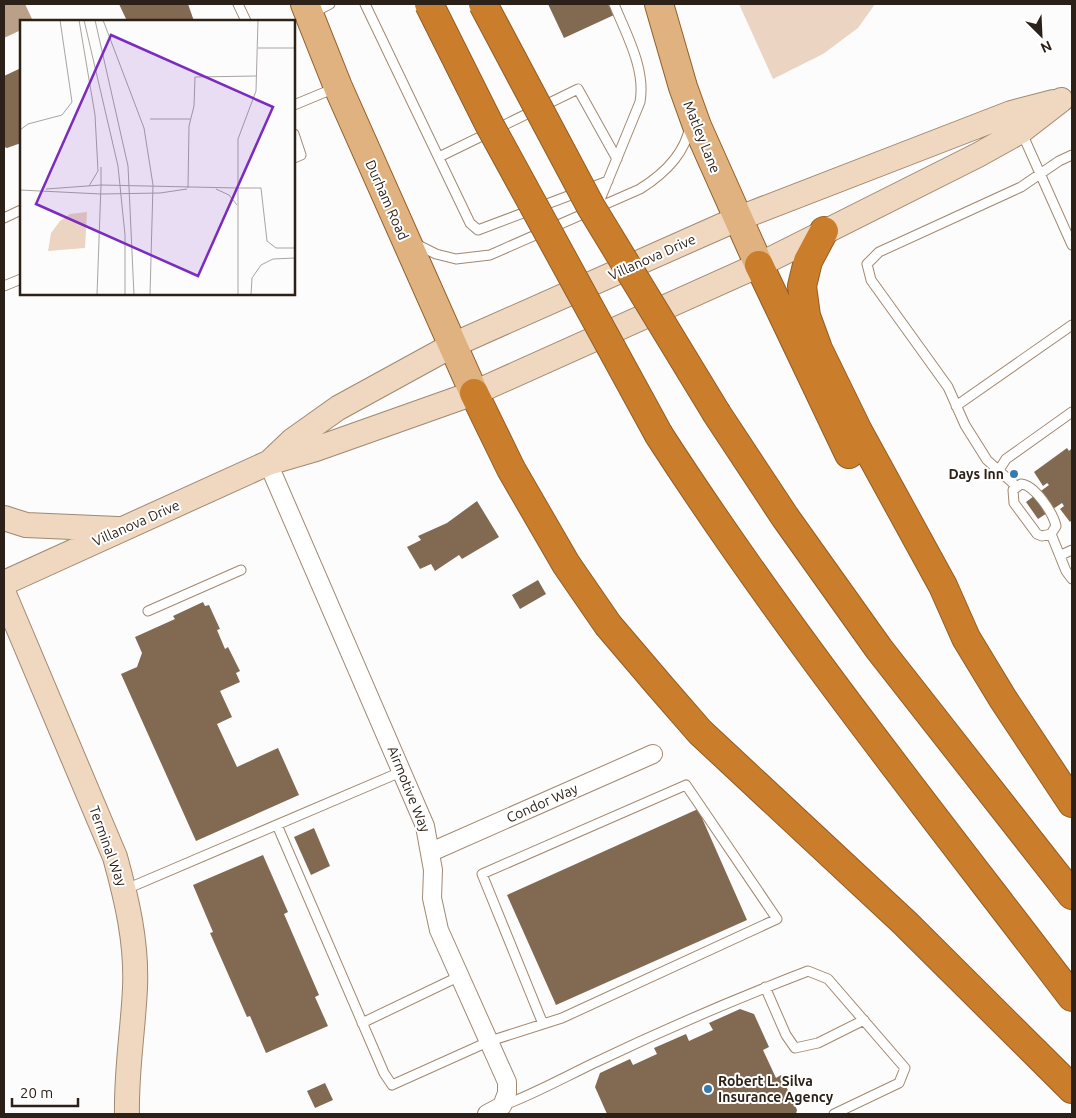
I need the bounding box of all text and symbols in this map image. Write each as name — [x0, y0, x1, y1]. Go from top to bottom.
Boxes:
north arrow — [1016, 10, 1066, 60]
inset map — [20, 20, 295, 295]
text: N — [1038, 37, 1054, 56]
street label: Matley Lane — [680, 99, 724, 175]
street label: Durham Road — [362, 157, 412, 243]
street label: Villanova Drive — [606, 231, 698, 283]
place label: Days Inn — [948, 466, 1004, 482]
marker: Days Inn — [1008, 468, 1020, 480]
street label: Villanova Drive — [90, 497, 182, 549]
street label: Airmotive Way — [384, 744, 434, 835]
street label: Condor Way — [504, 780, 580, 826]
street label: Terminal Way — [86, 804, 130, 889]
place label: Robert L. Silva Insurance Agency — [718, 1073, 834, 1105]
scale bar — [12, 1076, 79, 1108]
marker: Robert L. Silva Insurance Agency — [702, 1083, 714, 1095]
text: 20 m — [20, 1084, 53, 1101]

